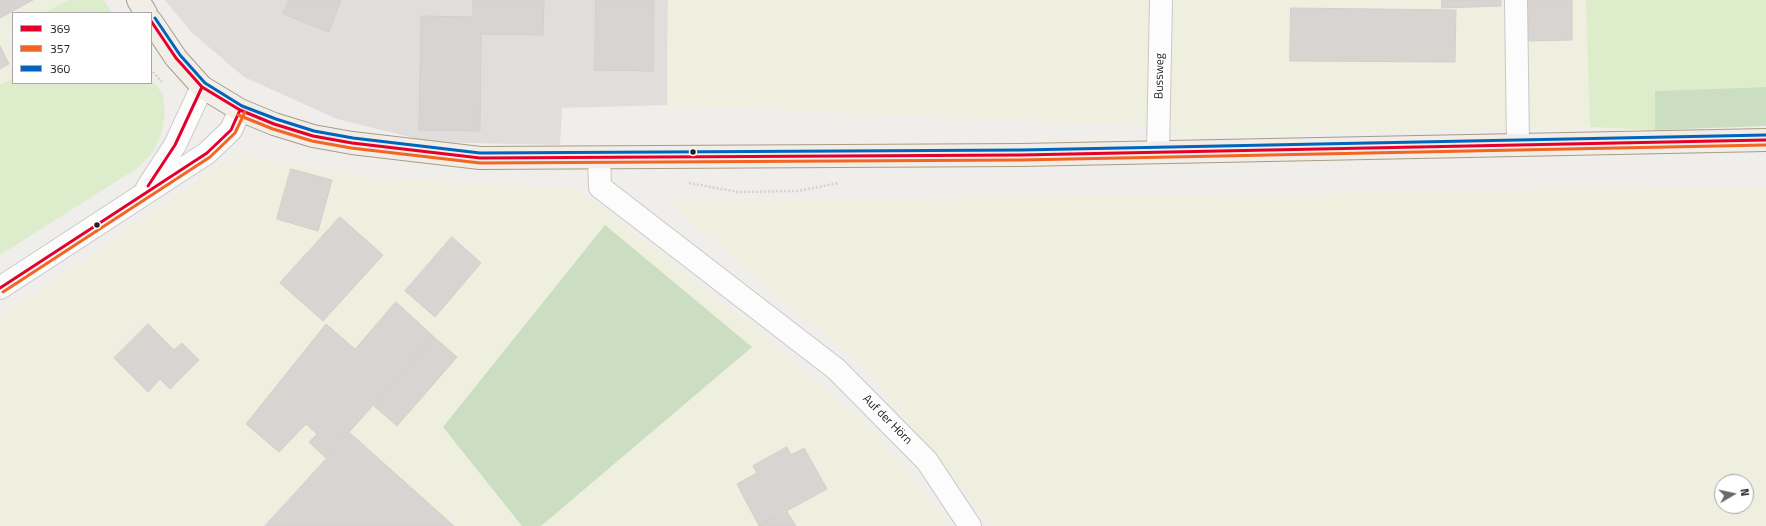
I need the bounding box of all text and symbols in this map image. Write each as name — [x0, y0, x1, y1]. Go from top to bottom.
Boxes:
legend — [12, 12, 152, 84]
text: 369 — [50, 19, 70, 38]
text: 357 — [50, 39, 70, 58]
street label: Bussweg — [1152, 53, 1168, 99]
text: 360 — [50, 59, 70, 78]
unlabelled marker — [688, 147, 698, 157]
unlabelled marker — [92, 220, 102, 230]
street label: Auf der Hörn — [859, 392, 915, 448]
north arrow — [1714, 474, 1754, 514]
text: N — [1736, 487, 1753, 497]

